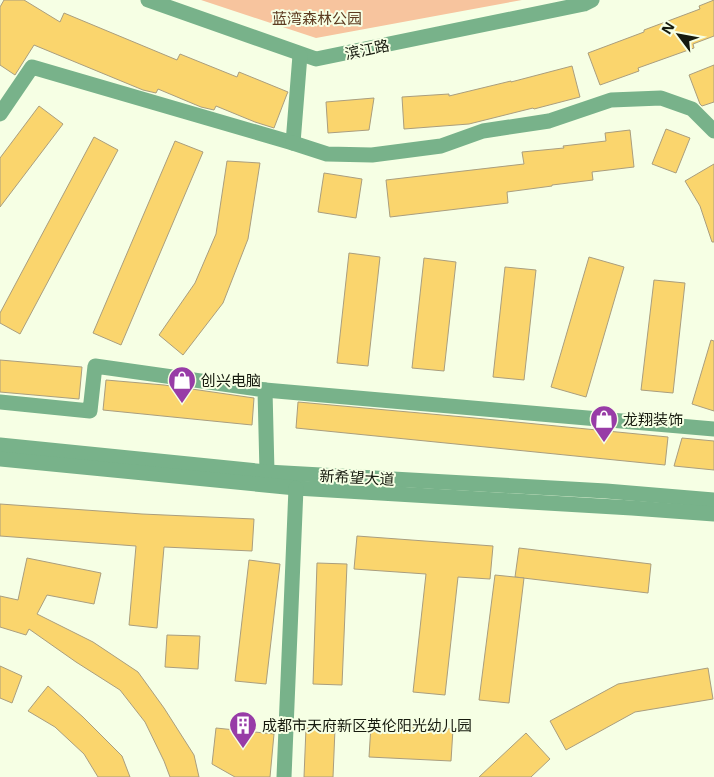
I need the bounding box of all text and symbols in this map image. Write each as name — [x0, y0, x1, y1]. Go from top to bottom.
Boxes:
park label: 蓝湾森林公园 — [272, 8, 362, 28]
north arrow — [654, 10, 704, 60]
text: N — [656, 18, 679, 38]
street label: 滨江路 — [343, 35, 391, 63]
shop icon: 创兴电脑 — [167, 365, 197, 404]
place label: 创兴电脑 — [201, 370, 261, 390]
shop icon: 龙翔装饰 — [589, 404, 619, 443]
place label: 龙翔装饰 — [623, 409, 683, 429]
street label: 新希望大道 — [319, 465, 395, 489]
building icon: 成都市天府新区英伦阳光幼儿园 — [228, 710, 258, 749]
place label: 成都市天府新区英伦阳光幼儿园 — [262, 715, 472, 735]

